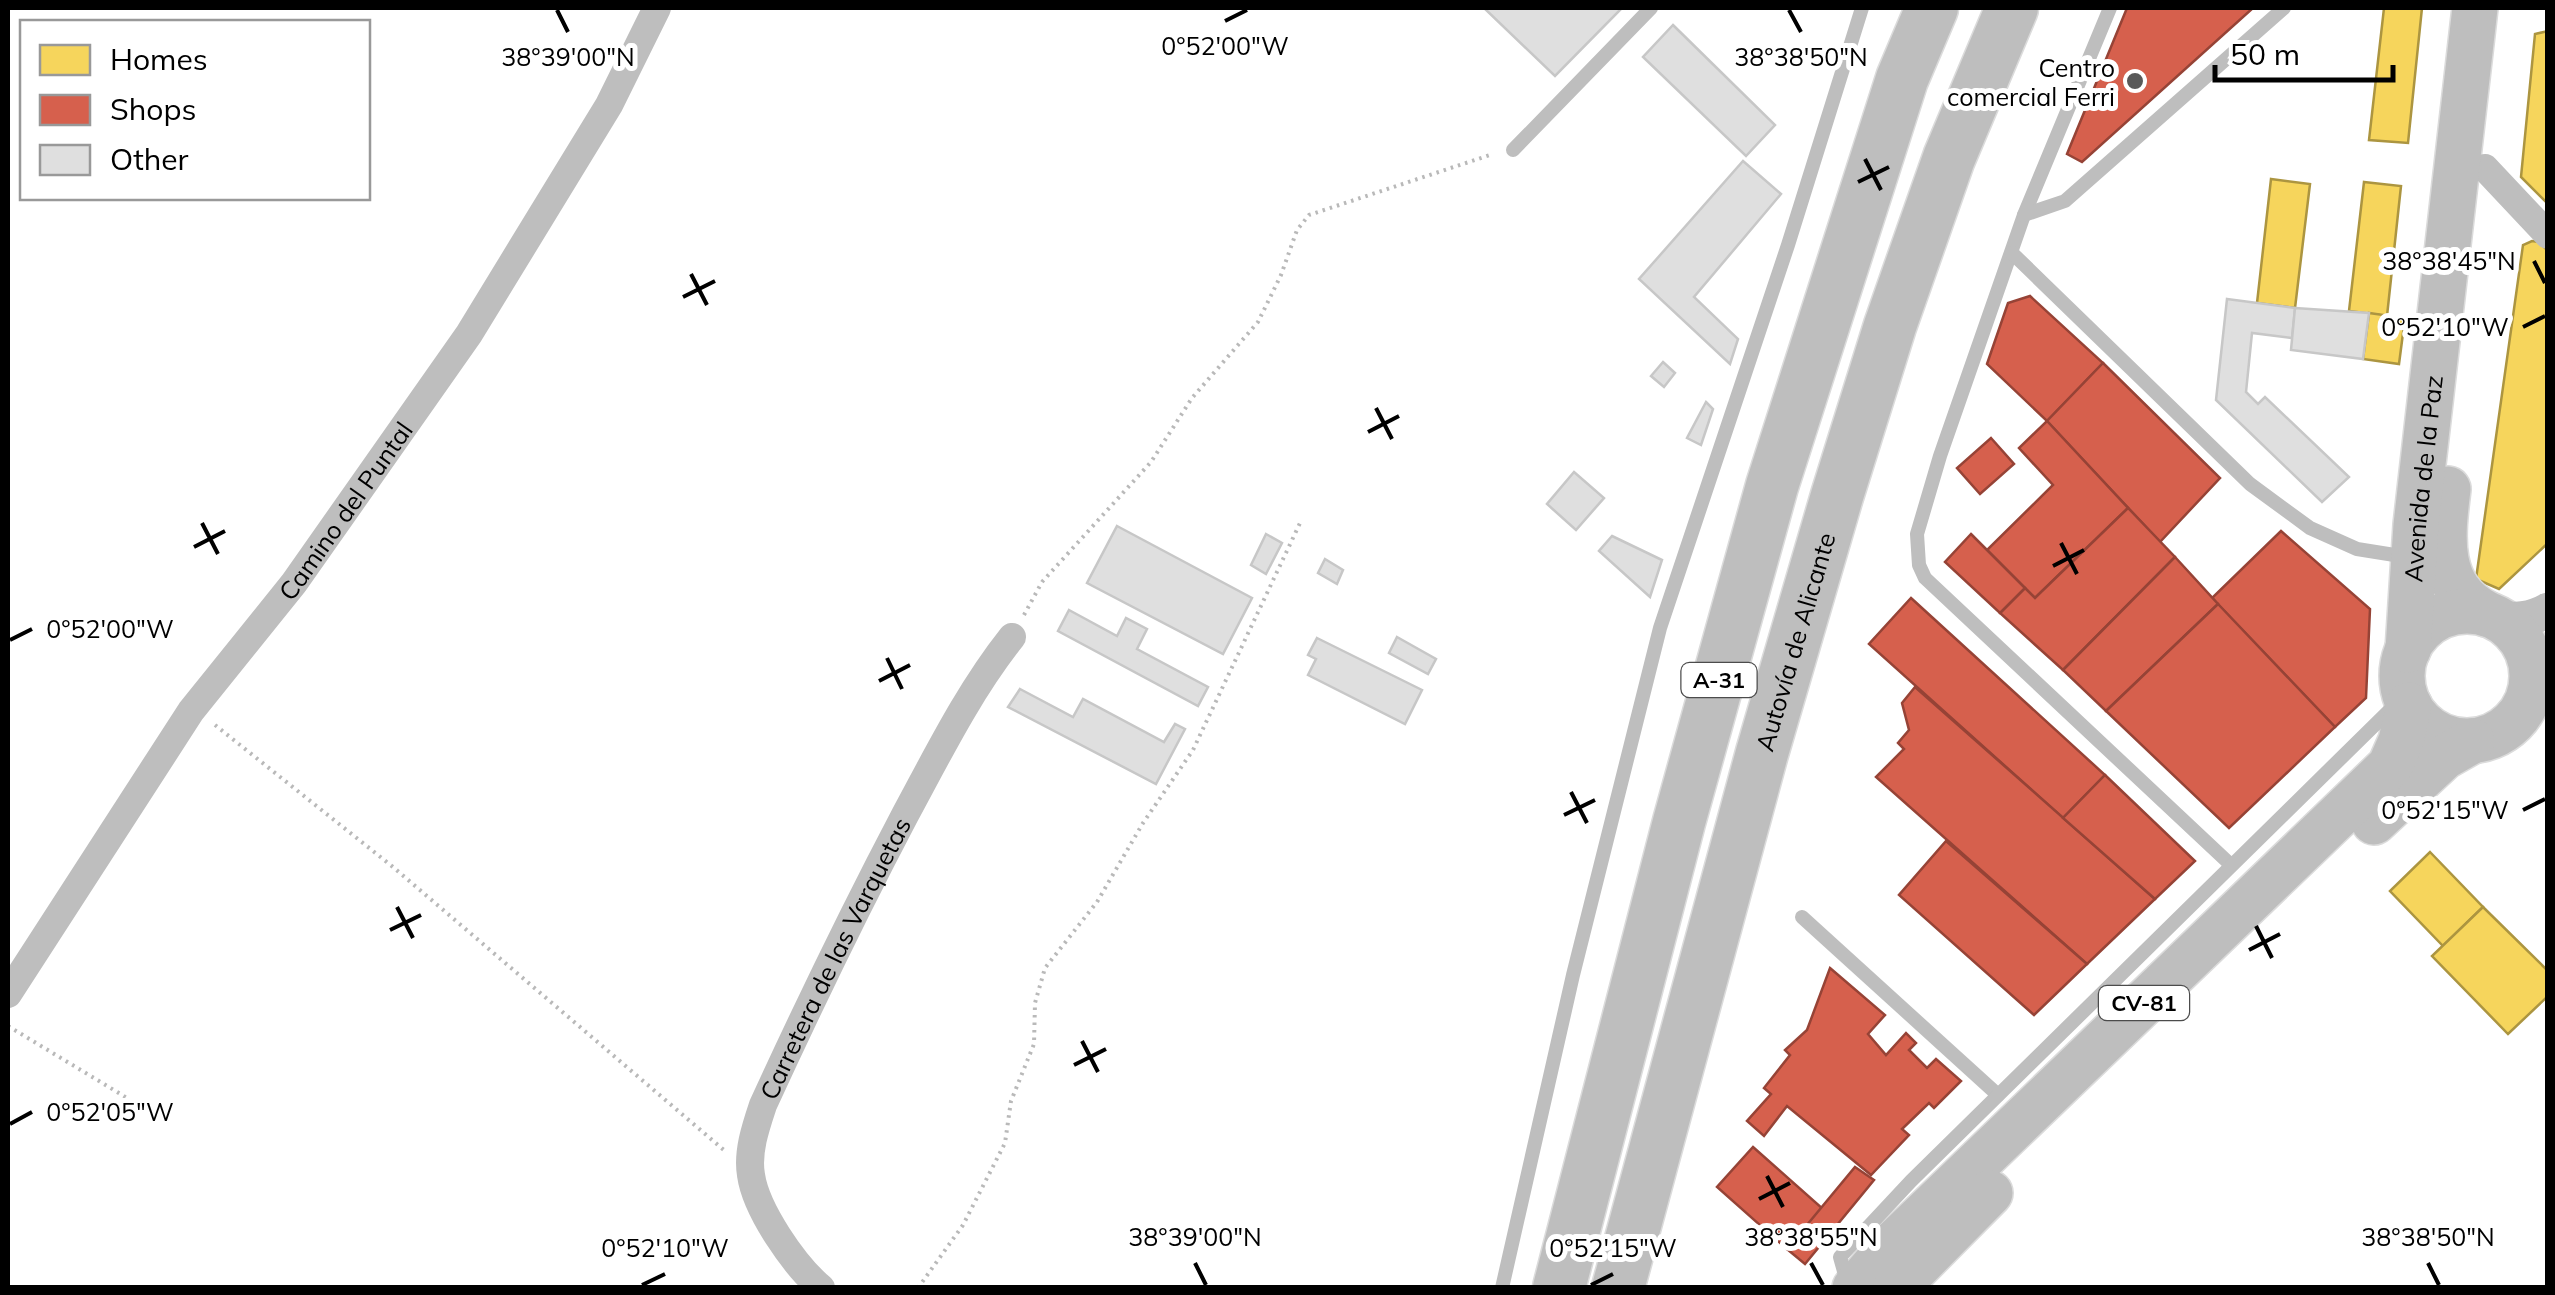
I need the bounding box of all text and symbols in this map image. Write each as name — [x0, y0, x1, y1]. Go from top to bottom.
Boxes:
legend — [20, 20, 370, 200]
scale bar — [2215, 20, 2392, 82]
text: 0°52'00"W — [1161, 30, 1289, 61]
text: 50 m — [2230, 35, 2300, 73]
text: Homes — [110, 40, 208, 78]
text: 38°39'00"N — [501, 41, 635, 72]
text: 38°38'50"N — [1734, 41, 1868, 72]
place label: Centro comercial Ferri — [1947, 52, 2115, 112]
marker: Centro comercial Ferri — [2124, 70, 2146, 92]
text: Shops — [110, 90, 196, 128]
text: Other — [110, 140, 189, 178]
text: 38°38'45"N — [2382, 245, 2516, 276]
text: 0°52'10"W — [2381, 311, 2509, 342]
street label: Avenida de la Paz — [2397, 374, 2448, 583]
street label: Camino del Puntal — [271, 415, 418, 606]
street label: Autovía de Alicante — [1748, 529, 1841, 755]
text: 0°52'00"W — [46, 613, 174, 644]
road number: A-31 — [1682, 663, 1756, 697]
text: 0°52'15"W — [2381, 794, 2509, 825]
street label: Carretera de las Varquetas — [752, 812, 917, 1104]
road number: CV-81 — [2099, 986, 2189, 1020]
text: 0°52'05"W — [46, 1096, 174, 1127]
text: 38°39'00"N — [1128, 1221, 1262, 1252]
text: 38°38'55"N — [1744, 1221, 1878, 1252]
text: 38°38'50"N — [2361, 1221, 2495, 1252]
text: 0°52'10"W — [601, 1232, 729, 1263]
text: 0°52'15"W — [1549, 1232, 1677, 1263]

